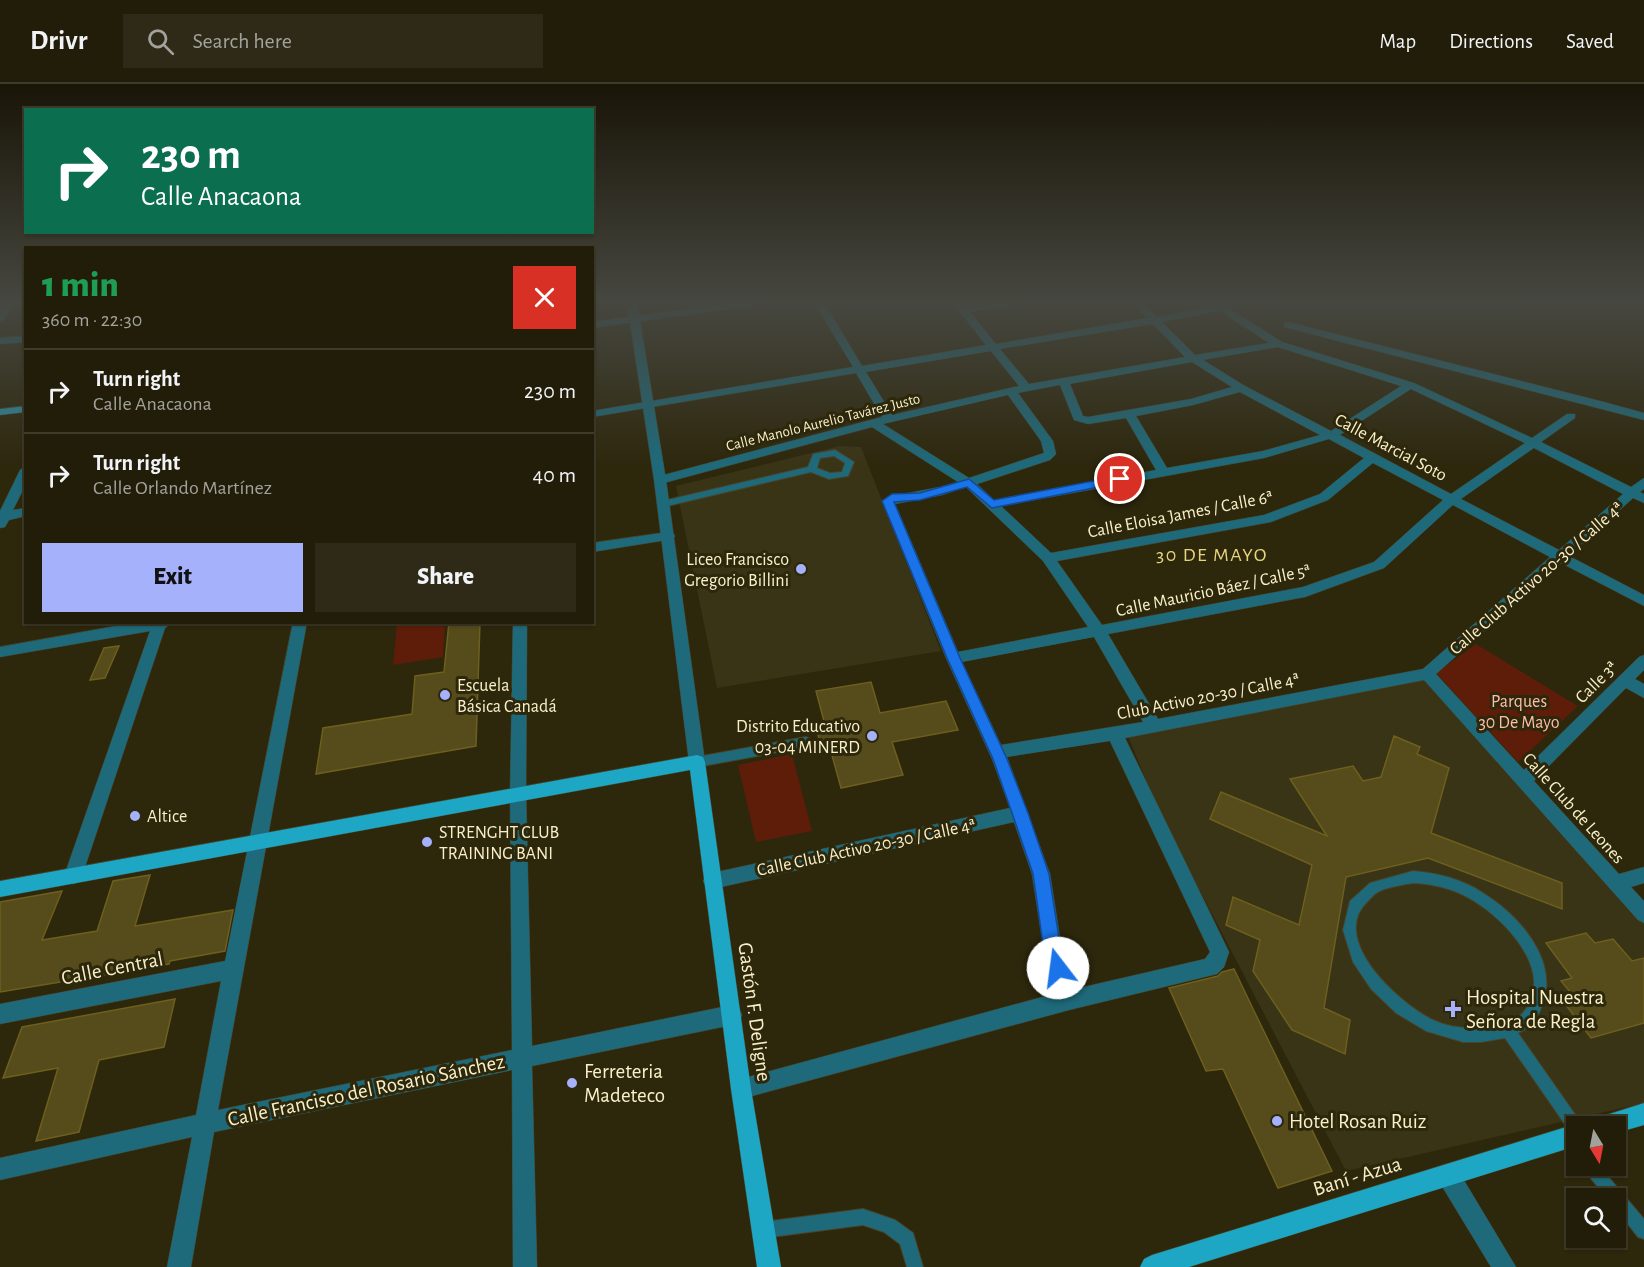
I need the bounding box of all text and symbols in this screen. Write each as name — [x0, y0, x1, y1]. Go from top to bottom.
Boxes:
search box — [123, 14, 543, 68]
icon: search — [144, 25, 177, 58]
text: Drivr — [30, 27, 87, 55]
text: Search here — [192, 30, 292, 52]
text: Map — [1380, 31, 1416, 52]
text: Directions — [1449, 31, 1533, 52]
text: Saved — [1566, 31, 1614, 52]
icon: right — [42, 132, 120, 210]
text: 230 m — [141, 134, 241, 176]
text: Calle Anacaona — [141, 183, 301, 210]
button: close — [513, 266, 576, 329]
text: 1 min — [42, 267, 119, 303]
text: 360 m · 22:30 — [42, 310, 142, 330]
text: Turn right — [93, 368, 180, 390]
icon: right — [42, 375, 75, 408]
text: 230 m — [524, 380, 576, 402]
street label: Calle Manolo Aurelio Tavárez Justo — [725, 391, 922, 454]
text: Calle Anacaona — [93, 394, 212, 414]
street label: Calle Marcial Soto — [1332, 411, 1450, 485]
text: Turn right — [93, 452, 180, 474]
pin — [1094, 453, 1145, 504]
icon: right — [42, 459, 75, 492]
icon: arrive — [1103, 462, 1136, 495]
text: 40 m — [533, 464, 576, 486]
text: Calle Orlando Martínez — [93, 478, 272, 498]
street label: Calle Eloisa James / Calle 6ª — [1086, 488, 1274, 542]
street label: Calle Club Activo 20-30 / Calle 4ª — [1447, 499, 1627, 659]
button: Exit — [42, 543, 303, 612]
button: Share — [315, 543, 576, 612]
district label: 30 DE MAYO — [1156, 545, 1268, 565]
place label: Liceo Francisco Gregorio Billini — [684, 551, 789, 590]
marker: Liceo Francisco Gregorio Billini — [794, 562, 808, 576]
street label: Calle Mauricio Báez / Calle 5ª — [1114, 562, 1312, 620]
street label: Calle 3ª — [1572, 658, 1621, 707]
street label: Club Activo 20-30 / Calle 4ª — [1116, 670, 1301, 723]
place label: Escuela Básica Canadá — [457, 677, 557, 716]
marker: Escuela Básica Canadá — [438, 688, 452, 702]
park label: Parques 30 De Mayo — [1478, 693, 1560, 732]
place label: Distrito Educativo 03-04 MINERD — [736, 718, 860, 757]
marker: Distrito Educativo 03-04 MINERD — [865, 729, 879, 743]
street label: Calle Club de Leones — [1519, 750, 1627, 867]
place label: Altice — [147, 808, 187, 826]
marker: Altice — [128, 809, 142, 823]
street label: Calle Club Activo 20-30 / Calle 4ª — [755, 816, 977, 880]
place label: STRENGHT CLUB TRAINING BANI — [439, 824, 559, 863]
marker: STRENGHT CLUB TRAINING BANI — [420, 835, 434, 849]
position arrow — [1026, 936, 1090, 1000]
street label: Gastón F. Deligne — [734, 941, 775, 1083]
street label: Calle Central — [59, 948, 165, 989]
place label: Hospital Nuestra Señora de Regla — [1466, 987, 1604, 1032]
marker: Hospital Nuestra Señora de Regla — [1444, 1000, 1462, 1018]
street label: Calle Francisco del Rosario Sánchez — [226, 1051, 507, 1130]
place label: Ferreteria Madeteco — [584, 1061, 665, 1106]
marker: Ferreteria Madeteco — [565, 1076, 579, 1090]
place label: Hotel Rosan Ruiz — [1289, 1111, 1426, 1132]
marker: Hotel Rosan Ruiz — [1270, 1114, 1284, 1128]
north arrow — [1566, 1116, 1626, 1176]
map controls — [1566, 1116, 1626, 1248]
street label: Baní - Azua — [1310, 1153, 1404, 1200]
button: search — [1566, 1188, 1626, 1248]

